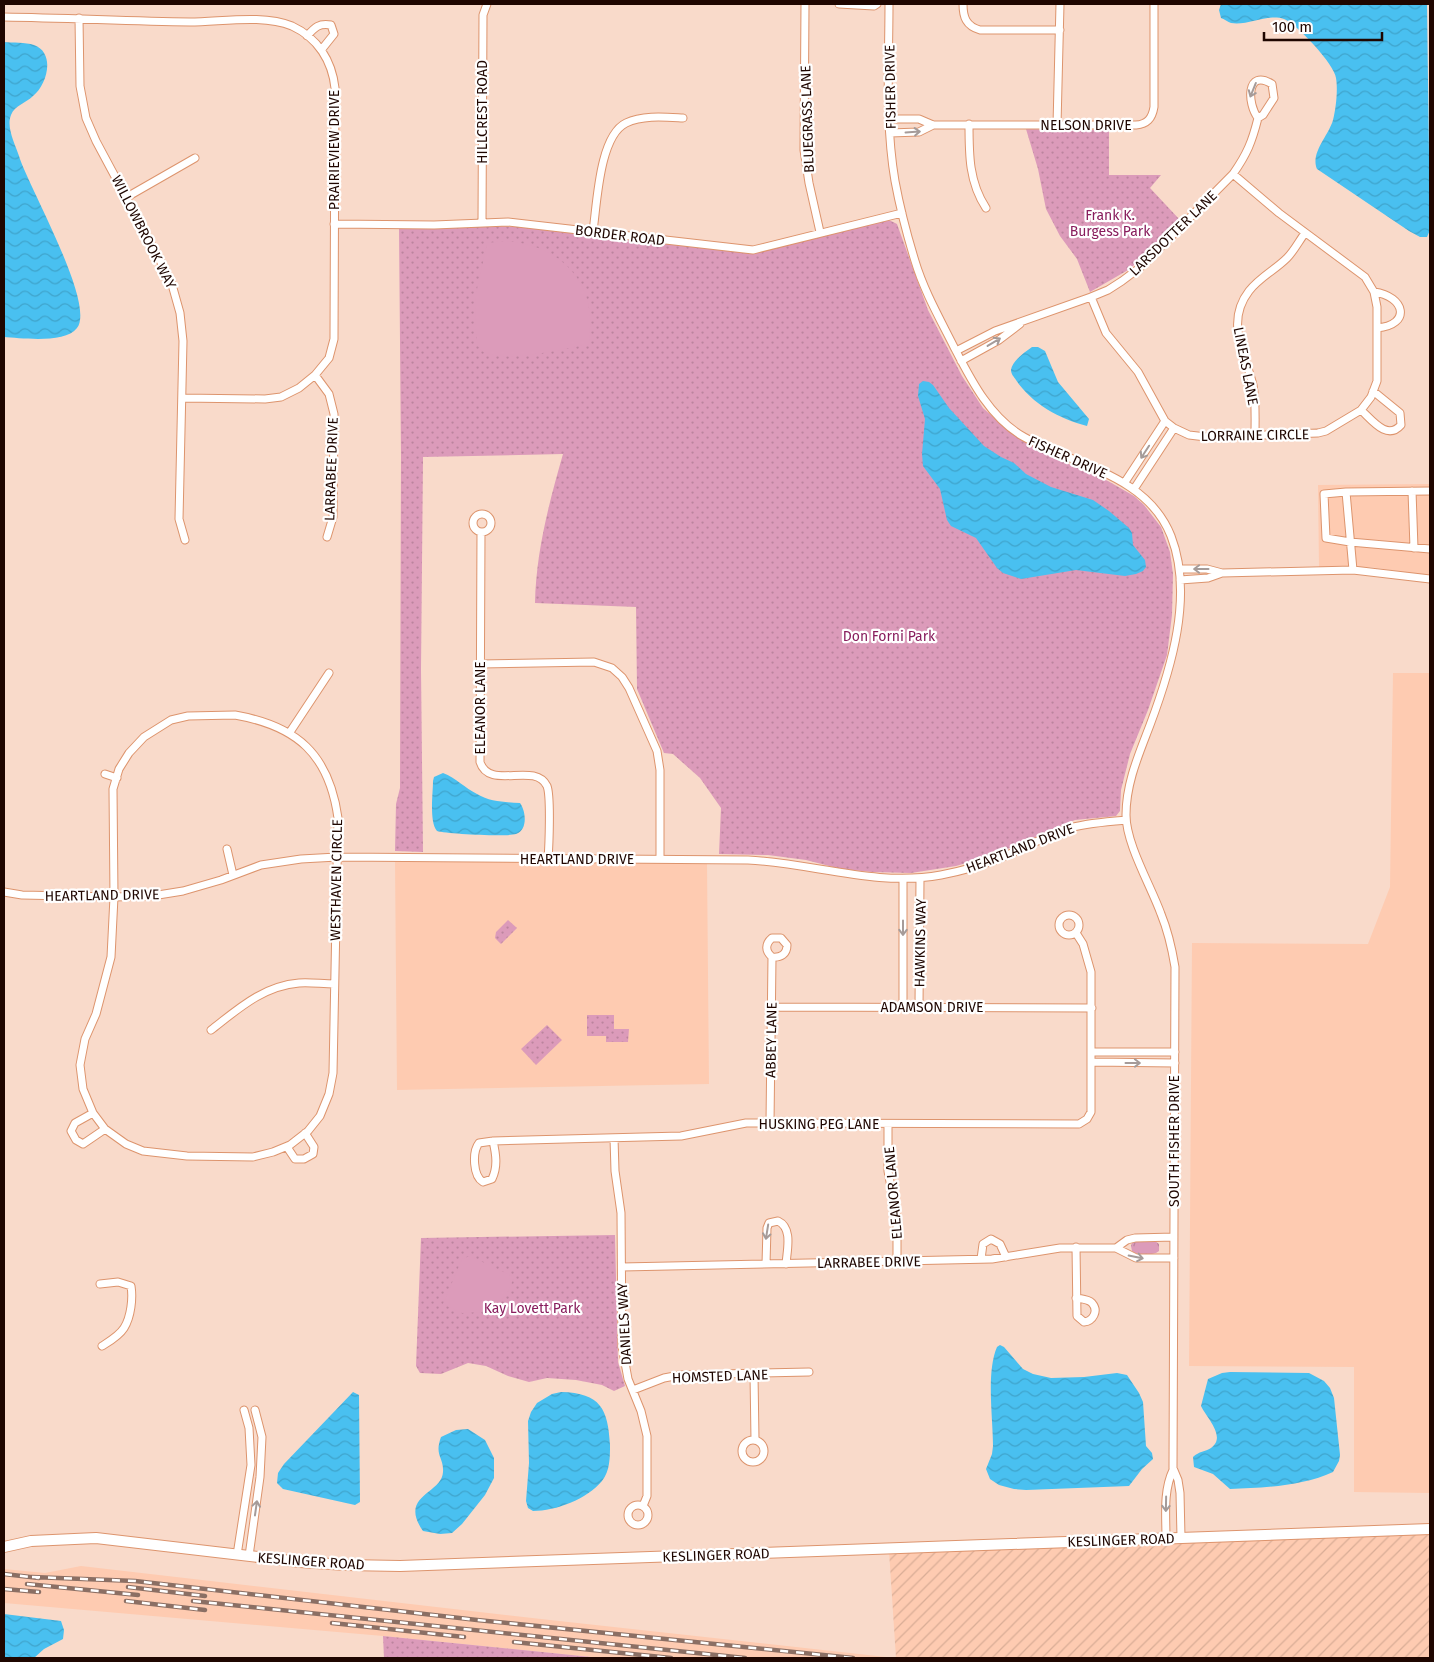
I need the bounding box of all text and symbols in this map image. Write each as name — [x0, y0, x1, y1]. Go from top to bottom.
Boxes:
scale bar — [1264, 10, 1382, 42]
text: 100 m — [1272, 18, 1312, 36]
street label: FISHER DRIVE — [881, 44, 900, 129]
street label: HILLCREST ROAD — [474, 60, 491, 164]
street label: BLUEGRASS LANE — [797, 65, 818, 173]
one-way arrow — [1247, 82, 1257, 97]
street label: PRAIRIEVIEW DRIVE — [326, 90, 343, 210]
street label: NELSON DRIVE — [1040, 117, 1132, 134]
one-way arrow — [904, 128, 920, 137]
street label: WILLOWBROOK WAY — [108, 173, 180, 292]
street label: LARSDOTTER LANE — [1126, 187, 1221, 280]
park label: Frank K. Burgess Park — [1070, 207, 1151, 240]
street label: BORDER ROAD — [574, 222, 666, 249]
street label: LINEAS LANE — [1230, 325, 1261, 407]
one-way arrow — [987, 337, 1002, 347]
street label: LARRABEE DRIVE — [321, 417, 342, 521]
street label: LORRAINE CIRCLE — [1201, 426, 1309, 445]
street label: FISHER DRIVE — [1026, 432, 1110, 482]
one-way arrow — [1140, 444, 1150, 458]
one-way arrow — [1193, 564, 1209, 574]
park label: Don Forni Park — [843, 628, 936, 645]
street label: ELEANOR LANE — [472, 661, 489, 755]
street label: WESTHAVEN CIRCLE — [327, 819, 346, 941]
street label: HEARTLAND DRIVE — [964, 820, 1077, 877]
street label: HEARTLAND DRIVE — [520, 851, 634, 868]
street label: HEARTLAND DRIVE — [45, 886, 159, 905]
street label: HAWKINS WAY — [911, 898, 930, 988]
one-way arrow — [898, 920, 908, 936]
street label: ADAMSON DRIVE — [880, 999, 984, 1016]
street label: ABBEY LANE — [762, 1002, 781, 1078]
one-way arrow — [1124, 1058, 1141, 1068]
street label: SOUTH FISHER DRIVE — [1166, 1075, 1183, 1207]
street label: HUSKING PEG LANE — [759, 1116, 879, 1133]
street label: ELEANOR LANE — [881, 1146, 906, 1240]
one-way arrow — [762, 1224, 772, 1240]
one-way arrow — [1127, 1252, 1143, 1262]
street label: LARRABEE DRIVE — [817, 1253, 921, 1272]
street label: DANIELS WAY — [614, 1282, 635, 1366]
park label: Kay Lovett Park — [484, 1300, 581, 1317]
street label: HOMSTED LANE — [671, 1366, 769, 1387]
one-way arrow — [1161, 1495, 1171, 1511]
one-way arrow — [251, 1500, 261, 1516]
street label: KESLINGER ROAD — [1067, 1530, 1175, 1551]
street label: KESLINGER ROAD — [662, 1545, 770, 1566]
street label: KESLINGER ROAD — [257, 1549, 365, 1574]

